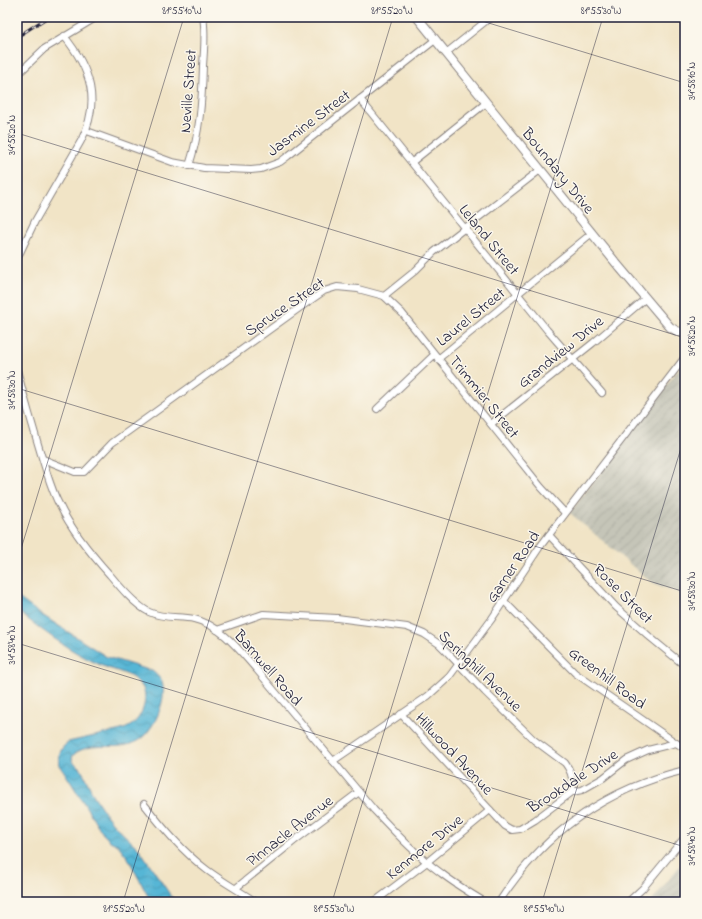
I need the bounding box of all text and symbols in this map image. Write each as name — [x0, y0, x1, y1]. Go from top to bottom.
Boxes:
text: 81°55'10"W — [162, 4, 202, 19]
text: 81°55'20"W — [371, 4, 413, 19]
text: 81°55'30"W — [581, 4, 622, 19]
street label: Neville Street — [174, 48, 204, 134]
text: 34°58'10"N — [685, 62, 700, 100]
street label: Jasmine Street — [262, 84, 357, 163]
text: 34°58'20"N — [5, 115, 20, 155]
street label: Boundary Drive — [514, 122, 600, 220]
street label: Leland Street — [452, 199, 525, 282]
street label: Spruce Street — [240, 272, 330, 343]
street label: Laurel Street — [432, 282, 511, 353]
street label: Grandview Drive — [513, 310, 610, 395]
text: 34°58'20"N — [685, 316, 700, 356]
street label: Trimmier Street — [442, 350, 525, 445]
text: 34°58'30"N — [5, 370, 20, 410]
street label: Garner Road — [481, 526, 547, 608]
street label: Rose Street — [587, 559, 659, 630]
text: 34°58'30"N — [685, 571, 700, 611]
street label: Barnwell Road — [227, 624, 307, 712]
text: 34°58'40"N — [5, 625, 20, 664]
street label: Springhill Avenue — [432, 625, 528, 718]
street label: Greenhill Road — [563, 641, 651, 716]
street label: Hillwood Avenue — [409, 708, 499, 802]
street label: Brookdale Drive — [522, 743, 624, 821]
street label: Pinnacle Avenue — [242, 789, 339, 873]
street label: Kenmore Drive — [382, 808, 470, 886]
text: 34°58'40"N — [685, 826, 700, 865]
text: 81°55'20"W — [103, 902, 145, 917]
text: 81°55'30"W — [314, 902, 355, 917]
text: 81°55'40"W — [524, 902, 565, 917]

